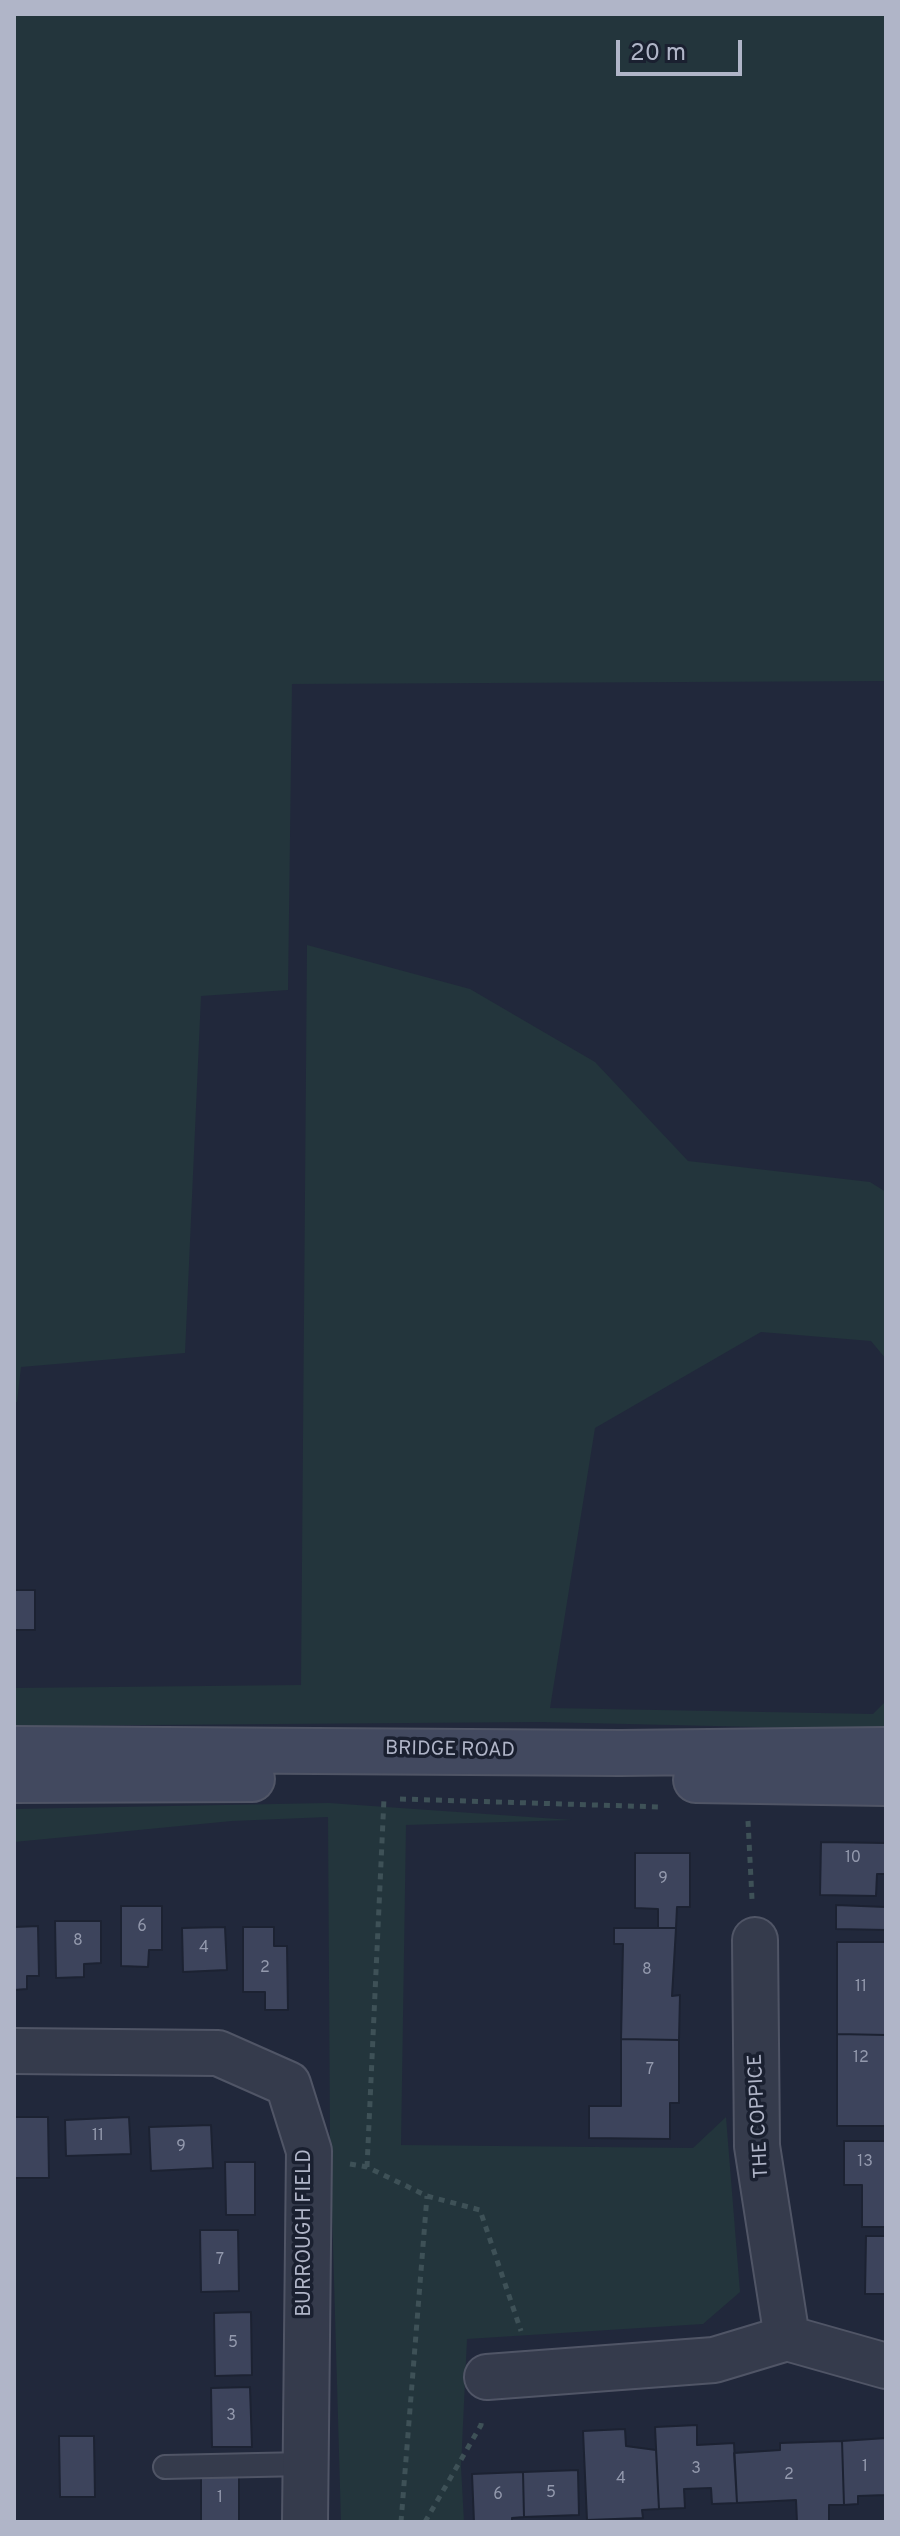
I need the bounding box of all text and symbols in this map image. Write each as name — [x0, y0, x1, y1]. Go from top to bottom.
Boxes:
scale bar — [620, 24, 746, 74]
text: 20 m — [630, 39, 686, 69]
street label: BRIDGE ROAD — [385, 1738, 515, 1764]
house number: 10 — [845, 1849, 861, 1869]
house number: 9 — [658, 1870, 668, 1890]
house number: 6 — [137, 1918, 147, 1938]
house number: 8 — [73, 1932, 83, 1952]
house number: 4 — [199, 1939, 209, 1959]
house number: 2 — [260, 1959, 270, 1979]
house number: 8 — [642, 1961, 652, 1981]
house number: 11 — [855, 1978, 867, 1998]
house number: 12 — [853, 2049, 869, 2069]
street label: THE COPPICE — [745, 2053, 775, 2179]
house number: 7 — [646, 2061, 654, 2081]
house number: 11 — [92, 2127, 104, 2147]
house number: 9 — [176, 2138, 186, 2158]
street label: BURROUGH FIELD — [294, 2149, 318, 2317]
house number: 13 — [857, 2153, 873, 2173]
house number: 7 — [216, 2251, 224, 2271]
house number: 5 — [228, 2334, 238, 2354]
house number: 3 — [226, 2407, 236, 2427]
house number: 1 — [862, 2458, 868, 2478]
house number: 3 — [691, 2460, 701, 2480]
house number: 2 — [784, 2466, 794, 2486]
house number: 4 — [616, 2470, 626, 2490]
house number: 5 — [546, 2484, 556, 2504]
house number: 6 — [493, 2486, 503, 2506]
house number: 1 — [217, 2489, 223, 2509]

